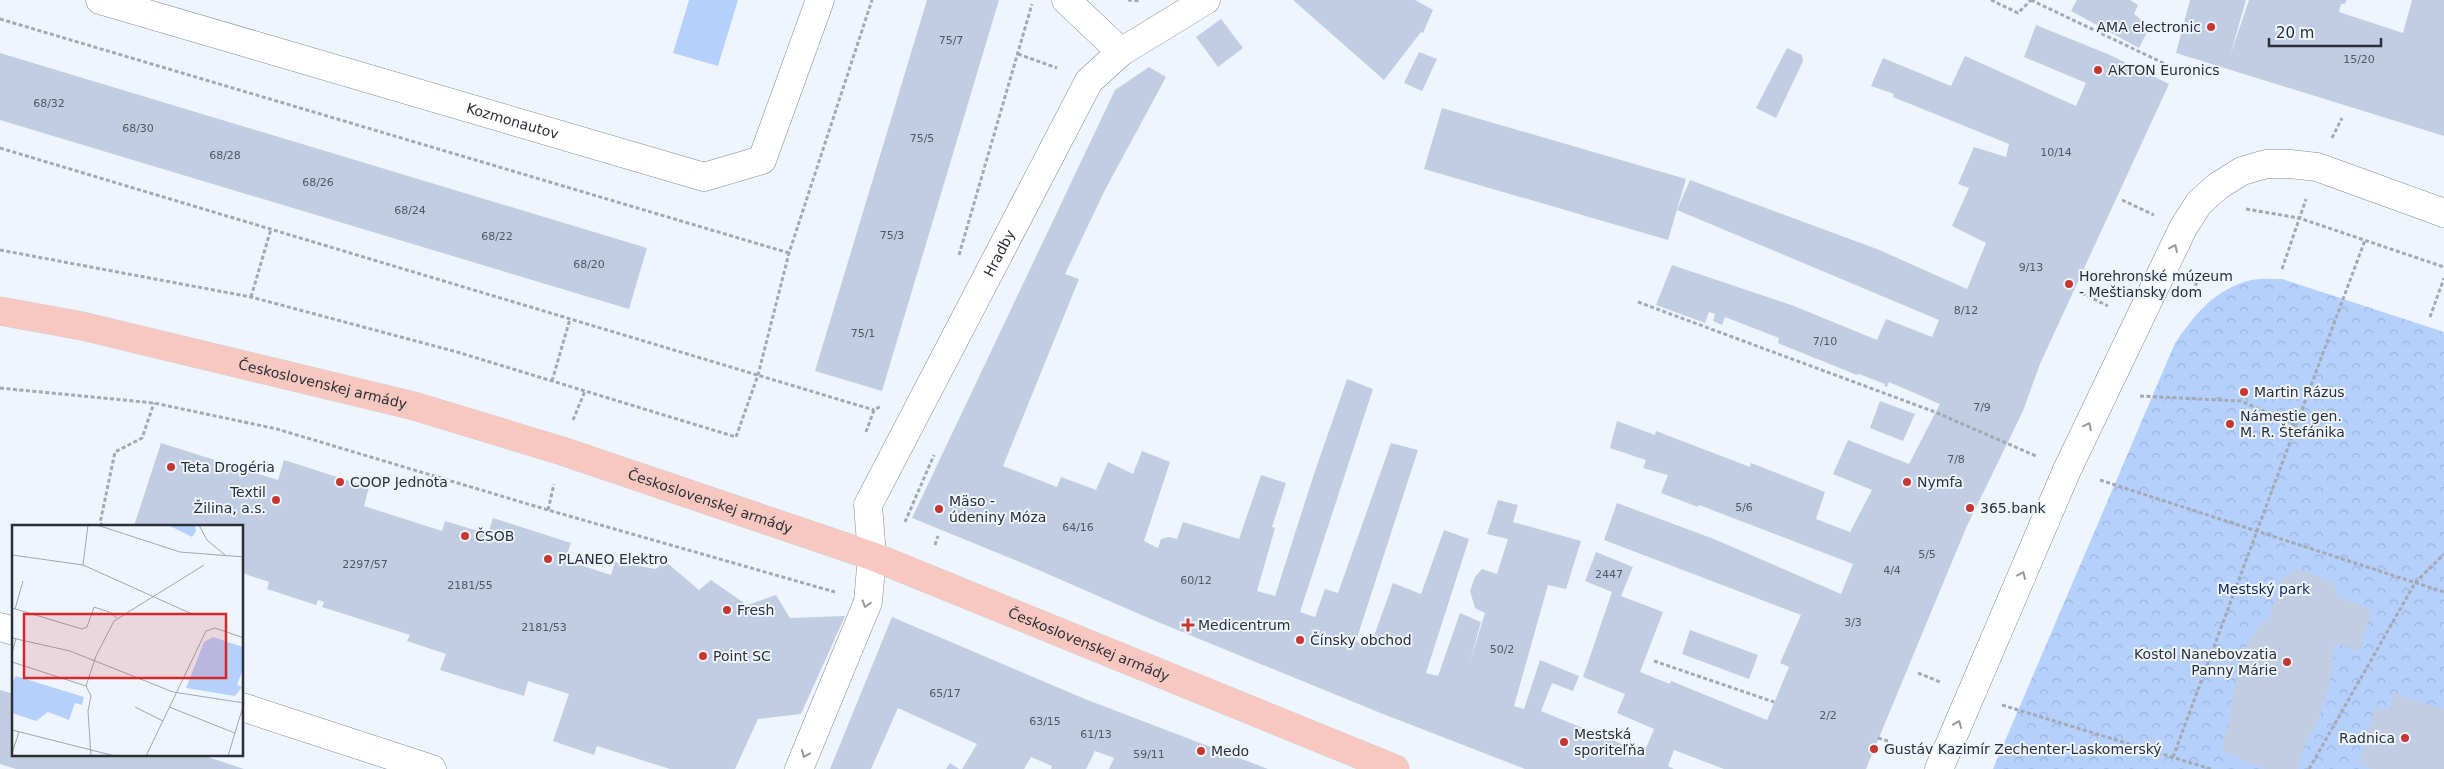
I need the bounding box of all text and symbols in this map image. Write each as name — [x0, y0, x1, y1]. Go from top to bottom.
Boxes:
scale bar — [2269, 15, 2382, 47]
place label: AMA electronic — [2097, 19, 2201, 35]
marker: AMA electronic — [2205, 21, 2217, 33]
text: 20 m — [2276, 24, 2314, 42]
house number: 75/7 — [939, 34, 963, 47]
house number: 15/20 — [2343, 53, 2375, 66]
place label: AKTON Euronics — [2108, 62, 2220, 78]
marker: AKTON Euronics — [2092, 64, 2104, 76]
house number: 68/32 — [33, 97, 65, 110]
street label: Kozmonautov — [465, 100, 561, 142]
house number: 68/30 — [122, 122, 154, 135]
house number: 75/5 — [910, 132, 934, 145]
house number: 10/14 — [2040, 146, 2072, 159]
house number: 68/28 — [209, 149, 241, 162]
house number: 68/26 — [302, 176, 334, 189]
house number: 68/24 — [394, 204, 426, 217]
street label: Hradby — [980, 227, 1018, 279]
house number: 75/3 — [880, 229, 904, 242]
house number: 68/22 — [481, 230, 513, 243]
one-way arrow — [2167, 244, 2178, 253]
house number: 68/20 — [573, 258, 605, 271]
house number: 9/13 — [2019, 261, 2043, 274]
place label: Horehronské múzeum - Meštiansky dom — [2079, 268, 2233, 300]
marker: Horehronské múzeum - Meštiansky dom — [2063, 278, 2075, 290]
house number: 8/12 — [1954, 304, 1978, 317]
house number: 75/1 — [851, 327, 875, 340]
house number: 7/10 — [1813, 335, 1837, 348]
street label: Československej armády — [237, 355, 409, 412]
place label: Martin Rázus — [2254, 384, 2345, 400]
marker: Martin Rázus — [2238, 386, 2250, 398]
house number: 7/9 — [1973, 401, 1991, 414]
place label: Námestie gen. M. R. Štefánika — [2240, 408, 2345, 440]
marker: Námestie gen. M. R. Štefánika — [2224, 418, 2236, 430]
one-way arrow — [2082, 423, 2092, 432]
house number: 7/8 — [1947, 453, 1965, 466]
place label: Teta Drogéria — [180, 459, 275, 475]
marker: Teta Drogéria — [165, 461, 177, 473]
street label: Československej armády — [626, 465, 795, 536]
place label: COOP Jednota — [350, 474, 448, 490]
place label: Nymfa — [1917, 474, 1963, 490]
marker: COOP Jednota — [334, 476, 346, 488]
marker: Nymfa — [1901, 476, 1913, 488]
place label: Textil Žilina, a.s. — [194, 484, 266, 516]
place label: Mäso - údeniny Móza — [949, 493, 1046, 525]
marker: Textil Žilina, a.s. — [270, 494, 282, 506]
place label: 365.bank — [1980, 500, 2047, 516]
house number: 5/6 — [1735, 501, 1753, 514]
marker: 365.bank — [1964, 502, 1976, 514]
marker: Mäso - údeniny Móza — [933, 503, 945, 515]
house number: 64/16 — [1062, 521, 1094, 534]
inset map — [12, 525, 244, 756]
place label: ČSOB — [475, 527, 514, 544]
marker: ČSOB — [459, 530, 471, 542]
house number: 5/5 — [1918, 548, 1936, 561]
place label: PLANEO Elektro — [558, 551, 668, 567]
marker: PLANEO Elektro — [542, 553, 554, 565]
house number: 2297/57 — [342, 558, 388, 571]
house number: 4/4 — [1883, 564, 1901, 577]
house number: 2447 — [1595, 568, 1623, 581]
one-way arrow — [2016, 571, 2027, 580]
house number: 60/12 — [1180, 574, 1212, 587]
house number: 2181/55 — [447, 579, 493, 592]
park label: Mestský park — [2218, 581, 2311, 597]
one-way arrow — [862, 599, 872, 607]
place label: Fresh — [737, 602, 774, 618]
street label: Československej armády — [1006, 603, 1172, 684]
marker: Fresh — [721, 604, 733, 616]
house number: 3/3 — [1844, 616, 1862, 629]
place label: Medicentrum — [1198, 617, 1290, 633]
marker: Medicentrum — [1182, 619, 1194, 631]
house number: 2181/53 — [521, 621, 567, 634]
place label: Čínsky obchod — [1310, 631, 1412, 648]
marker: Čínsky obchod — [1294, 634, 1306, 646]
house number: 50/2 — [1490, 643, 1514, 656]
place label: Kostol Nanebovzatia Panny Márie — [2134, 646, 2277, 678]
place label: Point SC — [713, 648, 771, 664]
marker: Point SC — [697, 650, 709, 662]
marker: Kostol Nanebovzatia Panny Márie — [2281, 656, 2293, 668]
house number: 65/17 — [929, 687, 961, 700]
house number: 2/2 — [1819, 709, 1837, 722]
house number: 63/15 — [1029, 715, 1061, 728]
one-way arrow — [1952, 720, 1963, 729]
place label: Mestská sporiteľňa — [1574, 726, 1645, 758]
house number: 61/13 — [1080, 728, 1112, 741]
place label: Radnica — [2339, 730, 2395, 746]
marker: Radnica — [2399, 732, 2411, 744]
marker: Mestská sporiteľňa — [1558, 736, 1570, 748]
place label: Gustáv Kazimír Zechenter-Laskomerský — [1884, 741, 2162, 757]
place label: Medo — [1211, 743, 1249, 759]
marker: Gustáv Kazimír Zechenter-Laskomerský — [1868, 743, 1880, 755]
marker: Medo — [1195, 745, 1207, 757]
house number: 59/11 — [1133, 748, 1165, 761]
one-way arrow — [800, 749, 811, 758]

